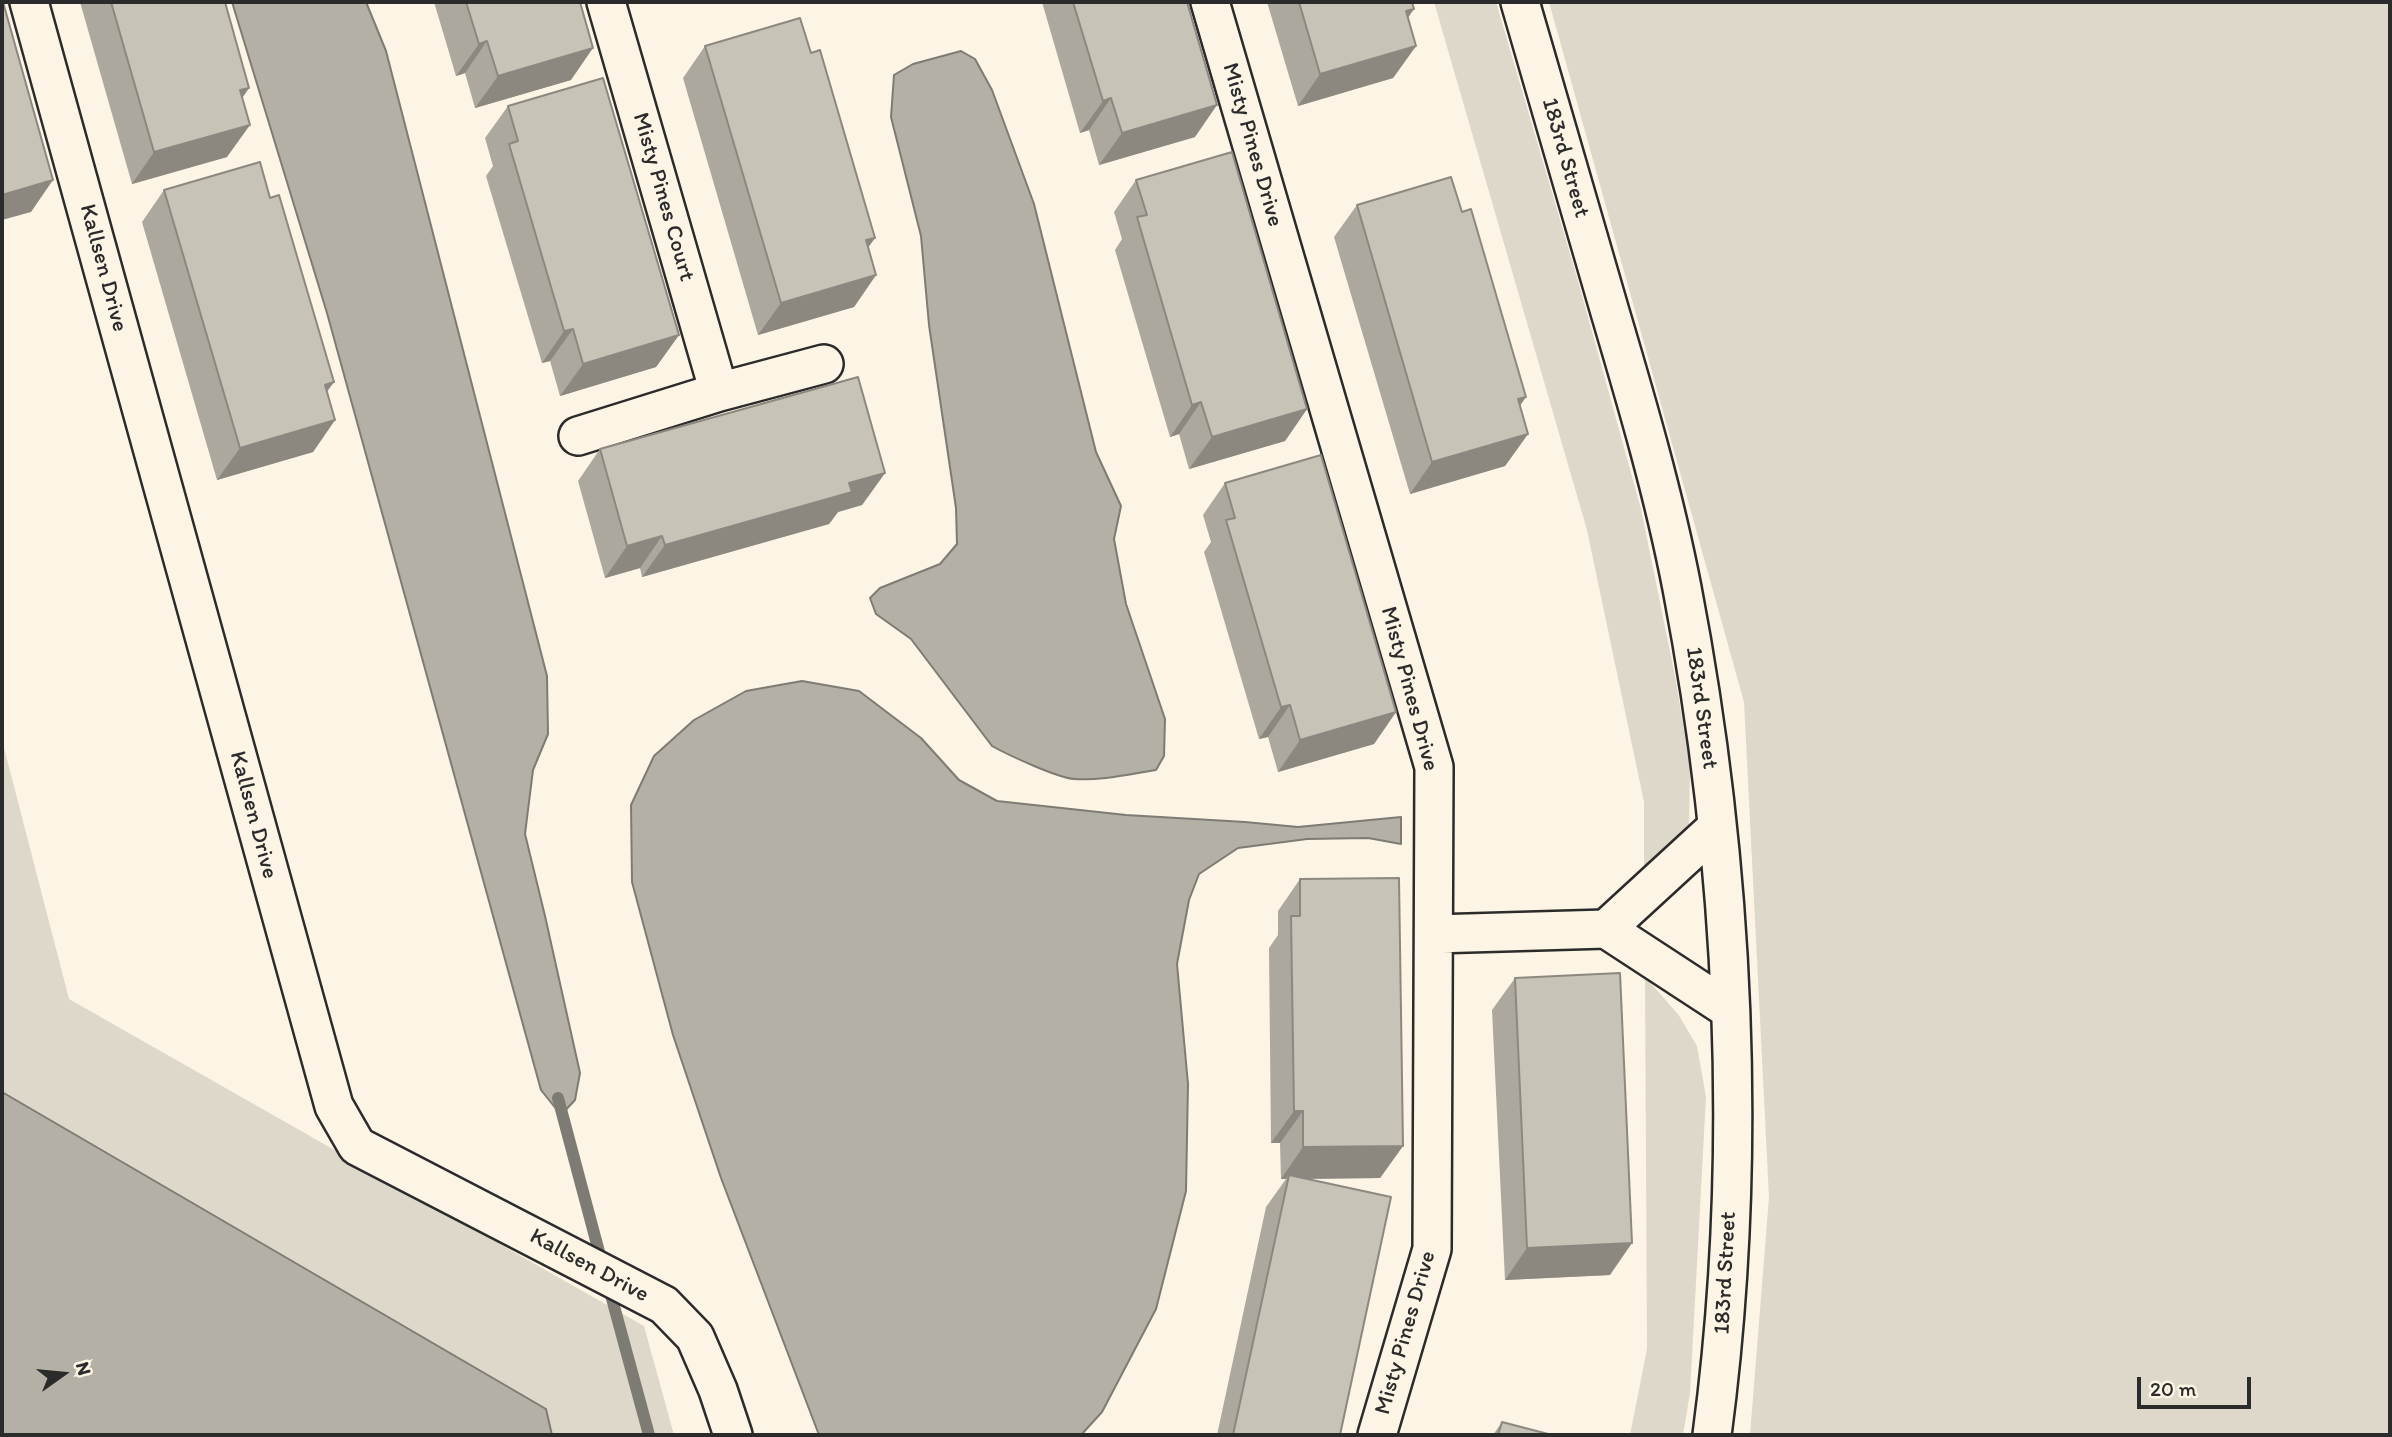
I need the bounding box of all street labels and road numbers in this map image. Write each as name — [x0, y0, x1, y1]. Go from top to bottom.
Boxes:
street label: Misty Pines Drive — [1215, 60, 1289, 230]
street label: 183rd Street — [1535, 95, 1595, 221]
street label: Misty Pines Court — [626, 110, 700, 284]
street label: Kallsen Drive — [73, 201, 133, 335]
street label: Misty Pines Drive — [1374, 604, 1444, 774]
street label: 183rd Street — [1679, 645, 1723, 771]
street label: Kallsen Drive — [223, 748, 283, 882]
street label: 183rd Street — [1709, 1211, 1743, 1335]
street label: Kallsen Drive — [525, 1223, 653, 1309]
street label: Misty Pines Drive — [1369, 1248, 1443, 1418]

